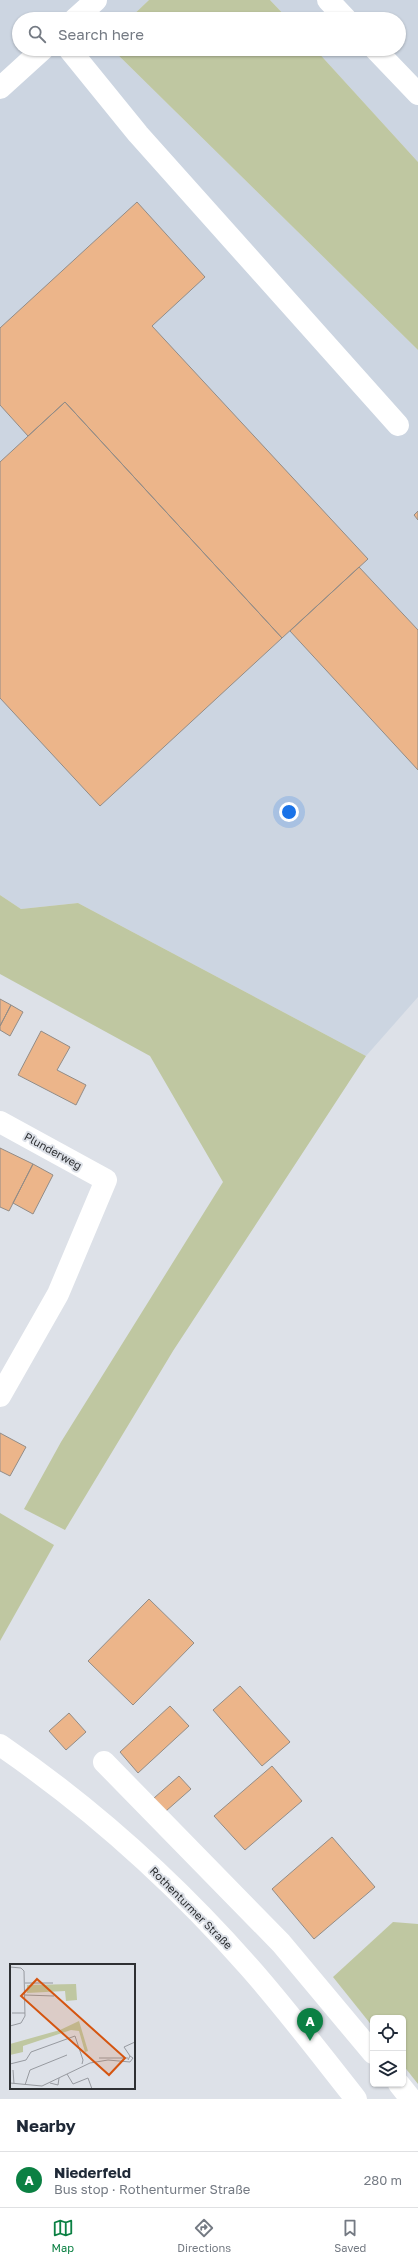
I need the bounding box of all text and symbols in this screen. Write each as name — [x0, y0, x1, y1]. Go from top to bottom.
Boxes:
search box — [12, 12, 406, 56]
icon: search — [26, 23, 48, 45]
text: Search here — [58, 25, 144, 43]
your location — [279, 802, 299, 822]
street label: Plunderweg — [22, 1129, 84, 1172]
street label: Rothenturmer Straße — [147, 1864, 235, 1952]
inset map — [10, 1964, 135, 2089]
pin: A — [297, 2008, 323, 2041]
map controls — [370, 2015, 406, 2087]
button: locate — [370, 2015, 406, 2051]
button: layers — [370, 2051, 406, 2087]
text: Nearby — [16, 2115, 76, 2136]
text: Niederfeld — [54, 2163, 131, 2181]
text: A — [24, 2172, 34, 2188]
text: 280 m — [364, 2172, 402, 2188]
text: Bus stop · Rothenturmer Straße — [54, 2181, 250, 2197]
tab: Map — [52, 2217, 74, 2254]
tab: Directions — [177, 2217, 231, 2254]
tab: Saved — [334, 2217, 366, 2254]

